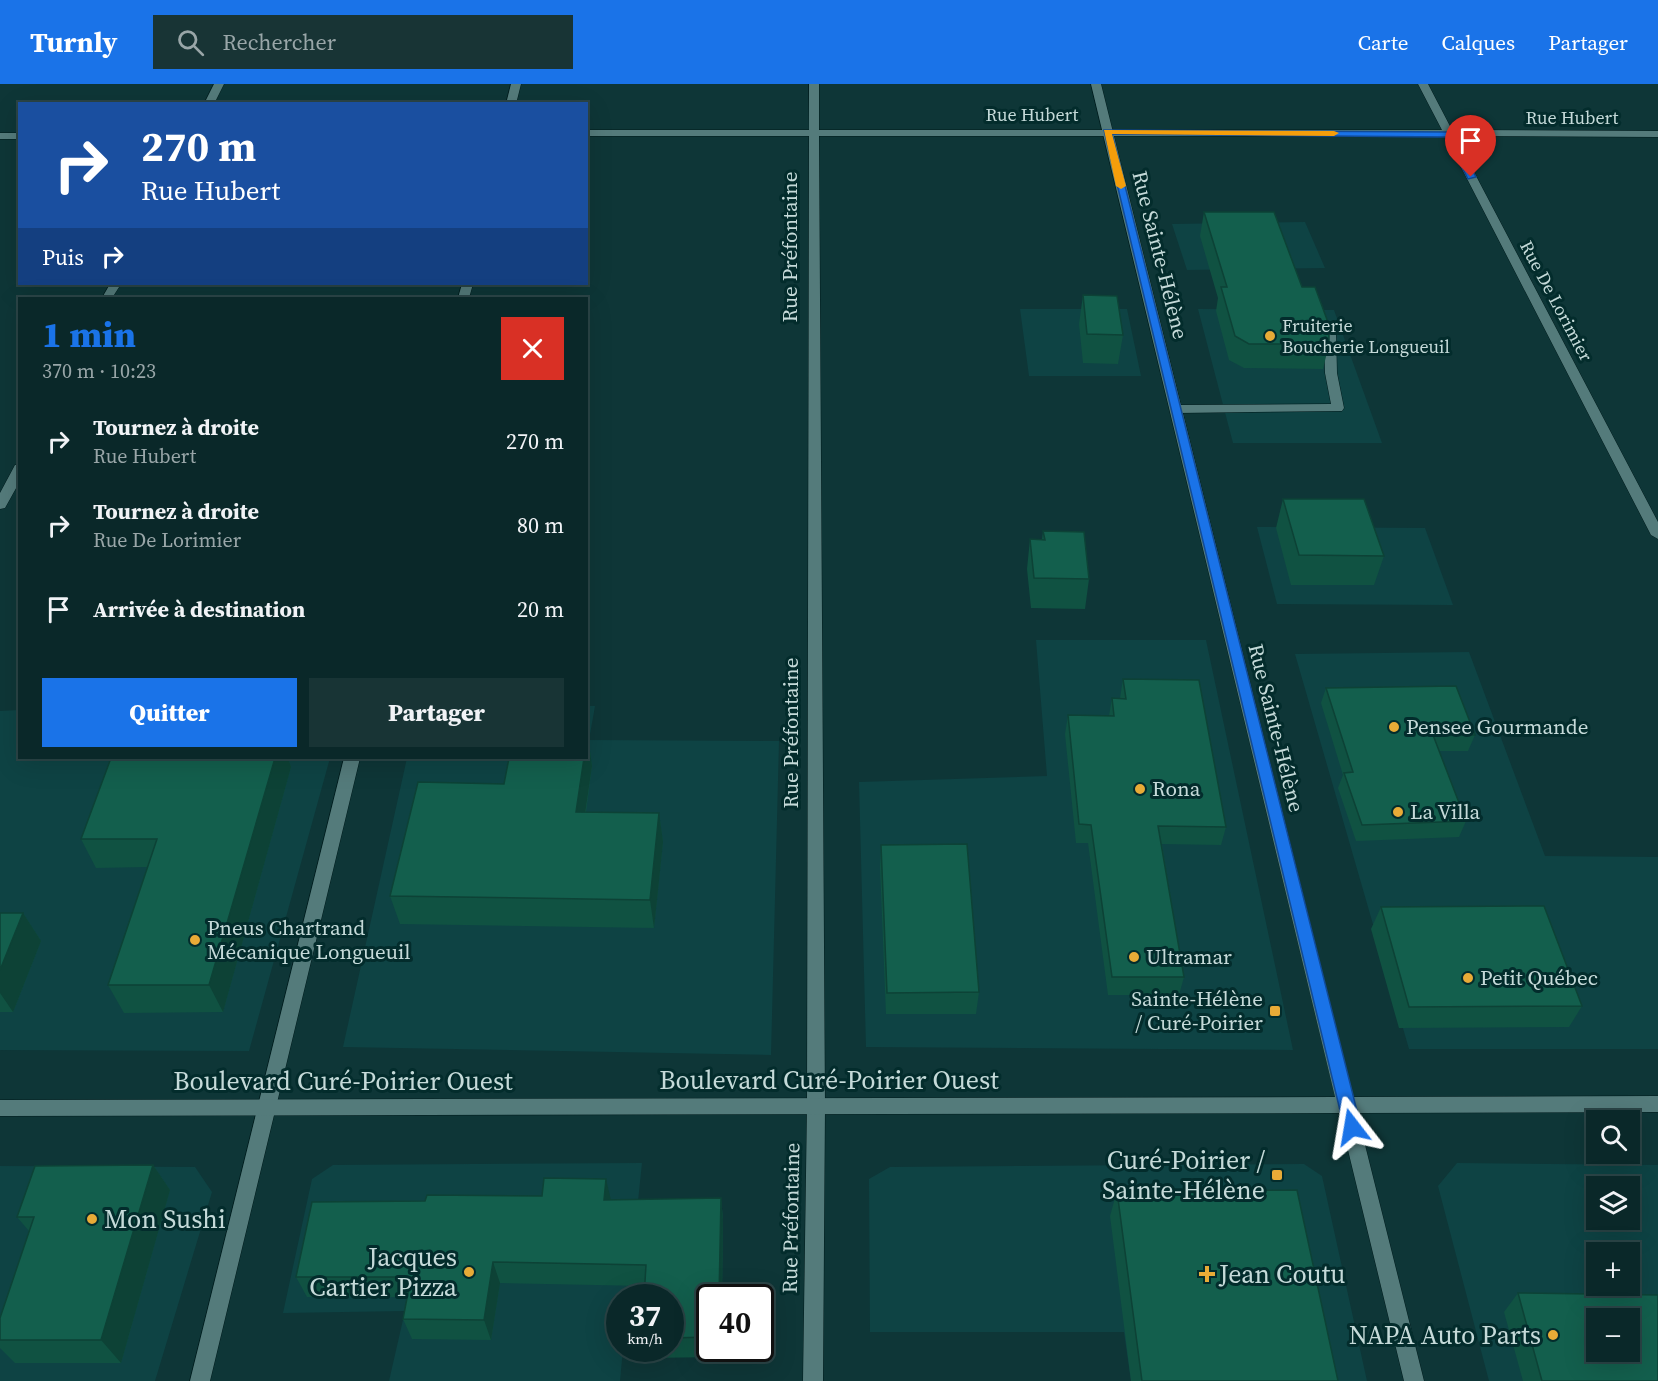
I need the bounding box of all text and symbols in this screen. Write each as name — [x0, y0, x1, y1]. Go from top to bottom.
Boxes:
search box — [153, 15, 573, 69]
text: Turnly — [30, 23, 117, 61]
icon: search — [174, 26, 207, 59]
text: Rechercher — [222, 27, 336, 57]
text: Carte — [1358, 28, 1408, 57]
text: Calques — [1441, 28, 1515, 57]
text: Partager — [1548, 28, 1628, 57]
street label: Rue Hubert — [986, 102, 1079, 127]
street label: Rue Hubert — [1526, 105, 1619, 130]
pin — [1445, 115, 1496, 177]
text: 270 m — [141, 117, 256, 175]
icon: arrive — [1454, 124, 1487, 157]
icon: right — [42, 126, 120, 204]
street label: Rue Sainte-Hélène — [1126, 168, 1195, 342]
text: Rue Hubert — [141, 172, 280, 209]
street label: Rue Préfontaine — [775, 172, 804, 322]
street label: Rue De Lorimier — [1514, 236, 1599, 366]
icon: right — [96, 240, 129, 273]
text: Puis — [42, 242, 84, 272]
text: 1 min — [42, 310, 136, 359]
place label: Fruiterie Boucherie Longueuil — [1282, 313, 1450, 359]
button: close — [501, 317, 564, 380]
marker: Fruiterie Boucherie Longueuil — [1263, 329, 1277, 343]
text: 370 m · 10:23 — [42, 357, 156, 385]
text: Tournez à droite — [93, 412, 259, 442]
icon: right — [42, 425, 75, 458]
text: 270 m — [506, 426, 564, 456]
text: Rue Hubert — [93, 442, 196, 470]
text: Tournez à droite — [93, 496, 259, 526]
icon: right — [42, 509, 75, 542]
text: 80 m — [517, 510, 564, 540]
text: Rue De Lorimier — [93, 526, 241, 554]
icon: arrive — [42, 593, 75, 626]
text: Arrivée à destination — [93, 594, 305, 624]
text: 20 m — [517, 594, 564, 624]
street label: Rue Sainte-Hélène — [1242, 641, 1311, 815]
street label: Rue Préfontaine — [776, 658, 805, 808]
button: Quitter — [42, 678, 297, 747]
button: Partager — [309, 678, 564, 747]
place label: Pensee Gourmande — [1406, 712, 1588, 741]
marker: Pensee Gourmande — [1387, 720, 1401, 734]
place label: Rona — [1152, 774, 1201, 803]
marker: Rona — [1133, 782, 1147, 796]
place label: La Villa — [1410, 797, 1481, 826]
marker: La Villa — [1391, 805, 1405, 819]
place label: Pneus Chartrand Mécanique Longueuil — [207, 913, 411, 966]
marker: Pneus Chartrand Mécanique Longueuil — [188, 933, 202, 947]
place label: Ultramar — [1146, 942, 1232, 971]
marker: Ultramar — [1127, 950, 1141, 964]
place label: Petit Québec — [1480, 963, 1598, 992]
marker: Petit Québec — [1461, 971, 1475, 985]
place label: Sainte-Hélène / Curé-Poirier — [1131, 984, 1263, 1037]
marker: Sainte-Hélène / Curé-Poirier — [1268, 1004, 1282, 1018]
street label: Boulevard Curé-Poirier Ouest — [659, 1062, 999, 1098]
street label: Boulevard Curé-Poirier Ouest — [173, 1063, 513, 1099]
position arrow — [1320, 1095, 1384, 1159]
map controls — [1586, 1110, 1640, 1362]
button: search — [1586, 1110, 1640, 1164]
street label: Rue Préfontaine — [775, 1142, 806, 1294]
place label: Curé-Poirier / Sainte-Hélène — [1102, 1142, 1265, 1208]
marker: Curé-Poirier / Sainte-Hélène — [1270, 1168, 1284, 1182]
button: layers — [1586, 1176, 1640, 1230]
place label: Mon Sushi — [104, 1201, 226, 1237]
marker: Mon Sushi — [85, 1212, 99, 1226]
place label: Jacques Cartier Pizza — [309, 1239, 458, 1305]
button: + — [1586, 1242, 1640, 1296]
place label: Jean Coutu — [1218, 1256, 1345, 1292]
marker: Jacques Cartier Pizza — [462, 1265, 476, 1279]
marker: Jean Coutu — [1200, 1267, 1214, 1281]
speed limit sign: 40 — [696, 1284, 774, 1362]
text: 37 — [629, 1295, 661, 1336]
button: − — [1586, 1308, 1640, 1362]
place label: NAPA Auto Parts — [1349, 1317, 1541, 1353]
text: km/h — [627, 1328, 663, 1349]
marker: NAPA Auto Parts — [1546, 1328, 1560, 1342]

